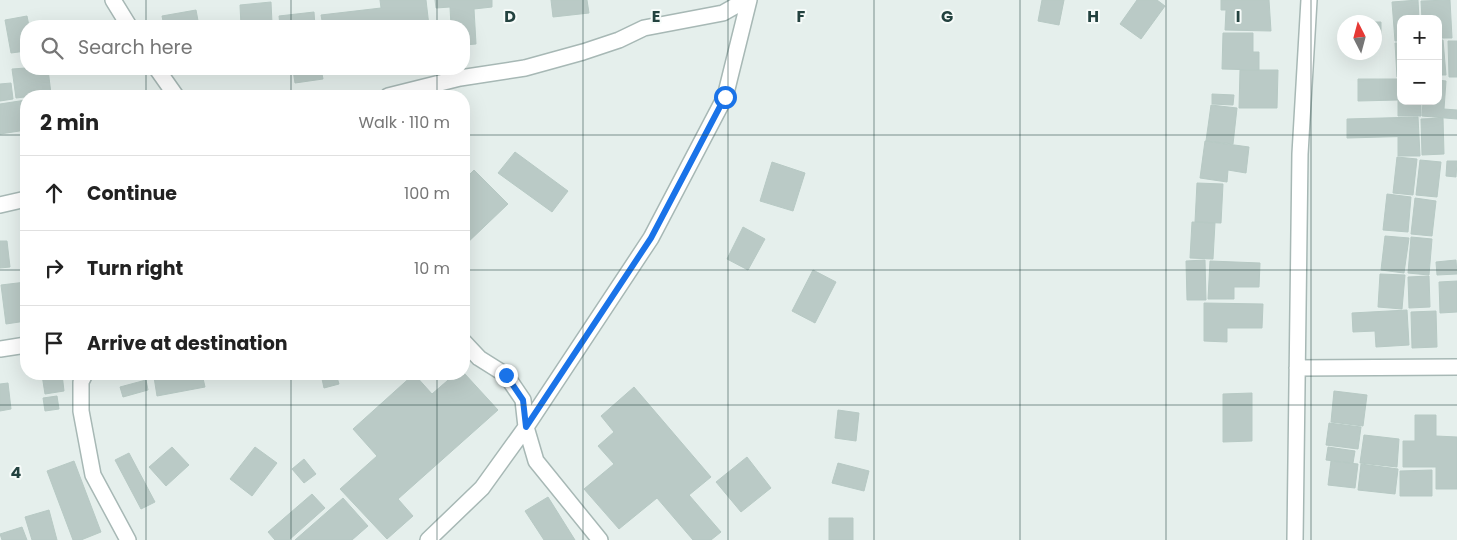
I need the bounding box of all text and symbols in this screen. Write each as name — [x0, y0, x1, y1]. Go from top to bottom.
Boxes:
text: D — [504, 5, 516, 28]
text: E — [652, 5, 660, 28]
text: F — [797, 5, 806, 28]
text: G — [941, 5, 953, 28]
text: H — [1087, 5, 1099, 28]
text: I — [1236, 5, 1240, 28]
north arrow — [1337, 15, 1382, 60]
map controls — [1397, 15, 1442, 105]
button: + — [1397, 15, 1442, 60]
search box — [20, 20, 470, 75]
icon: search — [38, 34, 66, 62]
text: Search here — [78, 34, 192, 61]
button: − — [1397, 60, 1442, 105]
route start — [714, 86, 737, 109]
text: 2 min — [40, 108, 99, 137]
text: Walk · 110 m — [358, 111, 450, 134]
icon: ahead — [40, 179, 68, 207]
text: Continue — [87, 180, 177, 207]
text: 100 m — [404, 182, 450, 205]
icon: right — [40, 254, 68, 282]
text: Turn right — [87, 255, 183, 282]
text: 10 m — [414, 257, 450, 280]
icon: arrive — [40, 329, 68, 357]
text: Arrive at destination — [87, 330, 288, 357]
route end — [495, 364, 518, 387]
text: 4 — [11, 461, 22, 484]

